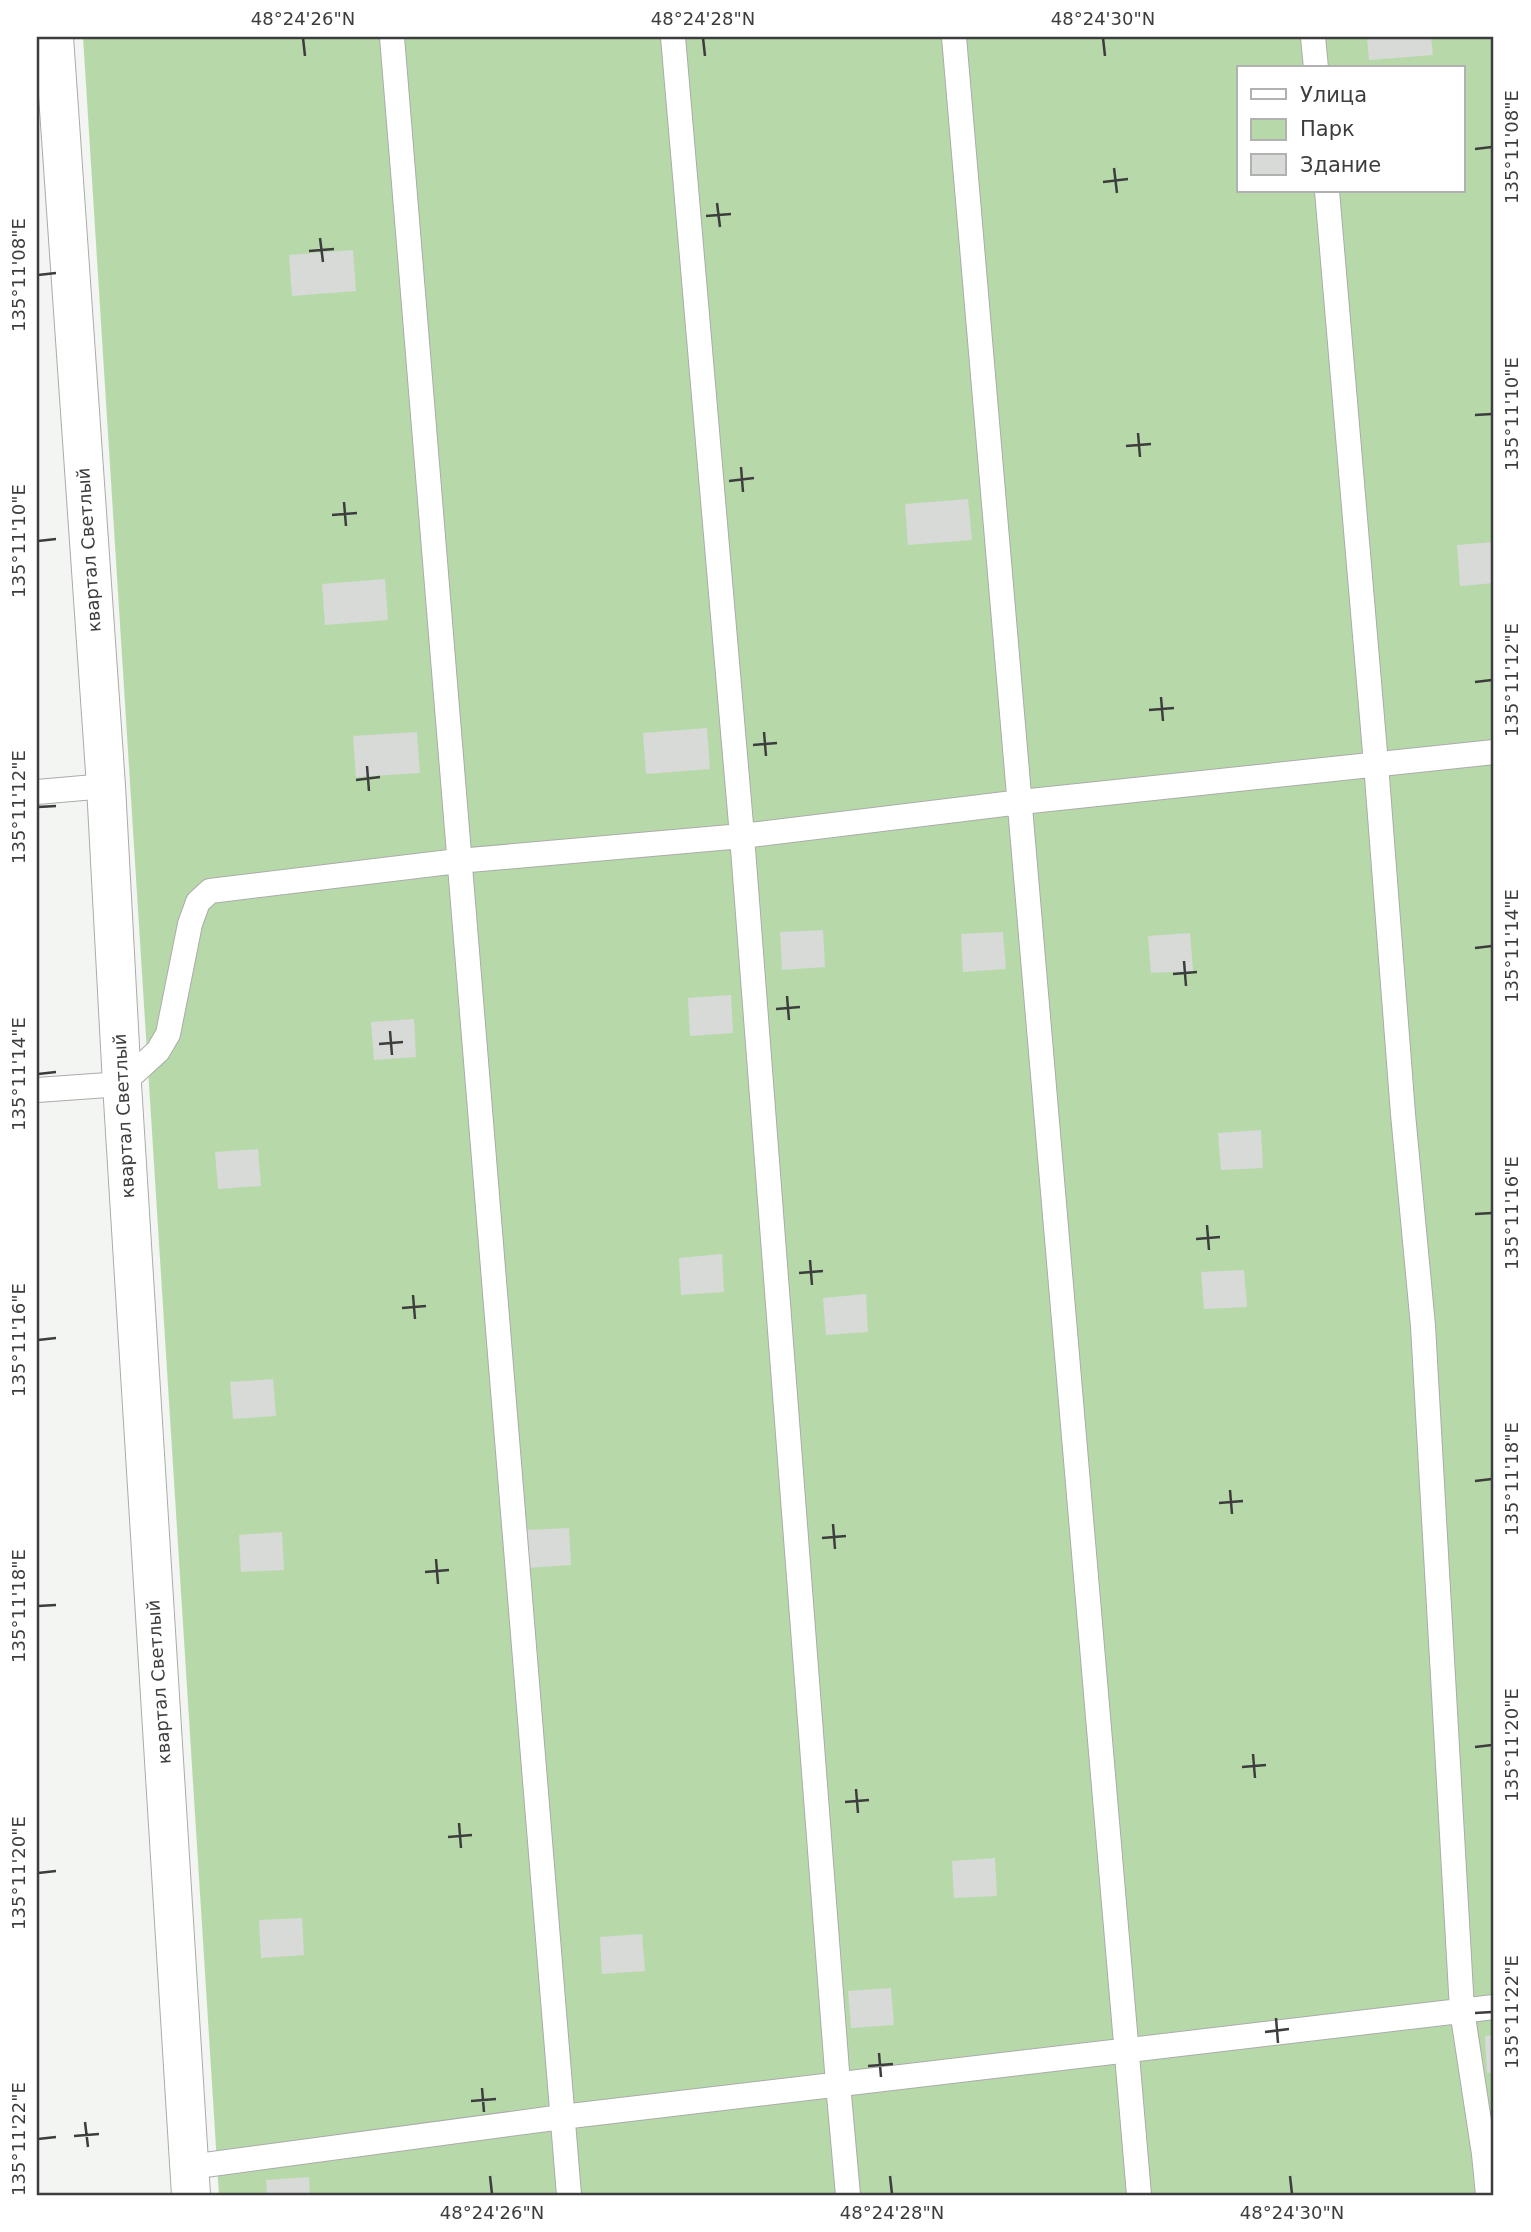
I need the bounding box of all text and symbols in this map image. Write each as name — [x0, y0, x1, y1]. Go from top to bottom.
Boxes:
text: 48°24'26"N — [251, 8, 355, 29]
text: 48°24'28"N — [651, 8, 755, 29]
text: 48°24'30"N — [1051, 8, 1155, 29]
legend — [1237, 66, 1464, 192]
text: Улица — [1300, 83, 1367, 107]
text: 135°11'08"E — [1501, 90, 1522, 204]
text: Парк — [1300, 117, 1355, 141]
text: Здание — [1300, 153, 1381, 177]
text: 135°11'08"E — [8, 218, 29, 332]
text: 135°11'10"E — [1501, 357, 1522, 471]
street label: квартал Светлый — [72, 467, 105, 633]
text: 135°11'10"E — [8, 484, 29, 598]
text: 135°11'12"E — [1501, 623, 1522, 737]
text: 135°11'12"E — [8, 750, 29, 864]
text: 135°11'14"E — [1501, 889, 1522, 1003]
text: 135°11'14"E — [8, 1017, 29, 1131]
street label: квартал Светлый — [109, 1033, 138, 1199]
text: 135°11'16"E — [1501, 1156, 1522, 1270]
text: 135°11'16"E — [8, 1283, 29, 1397]
text: 135°11'18"E — [1501, 1422, 1522, 1536]
text: 135°11'18"E — [8, 1549, 29, 1663]
street label: квартал Светлый — [142, 1599, 175, 1765]
text: 135°11'20"E — [1501, 1688, 1522, 1802]
text: 135°11'20"E — [8, 1816, 29, 1930]
text: 135°11'22"E — [1501, 1955, 1522, 2069]
text: 135°11'22"E — [8, 2082, 29, 2196]
text: 48°24'26"N — [440, 2202, 544, 2223]
text: 48°24'28"N — [840, 2202, 944, 2223]
text: 48°24'30"N — [1240, 2202, 1344, 2223]

